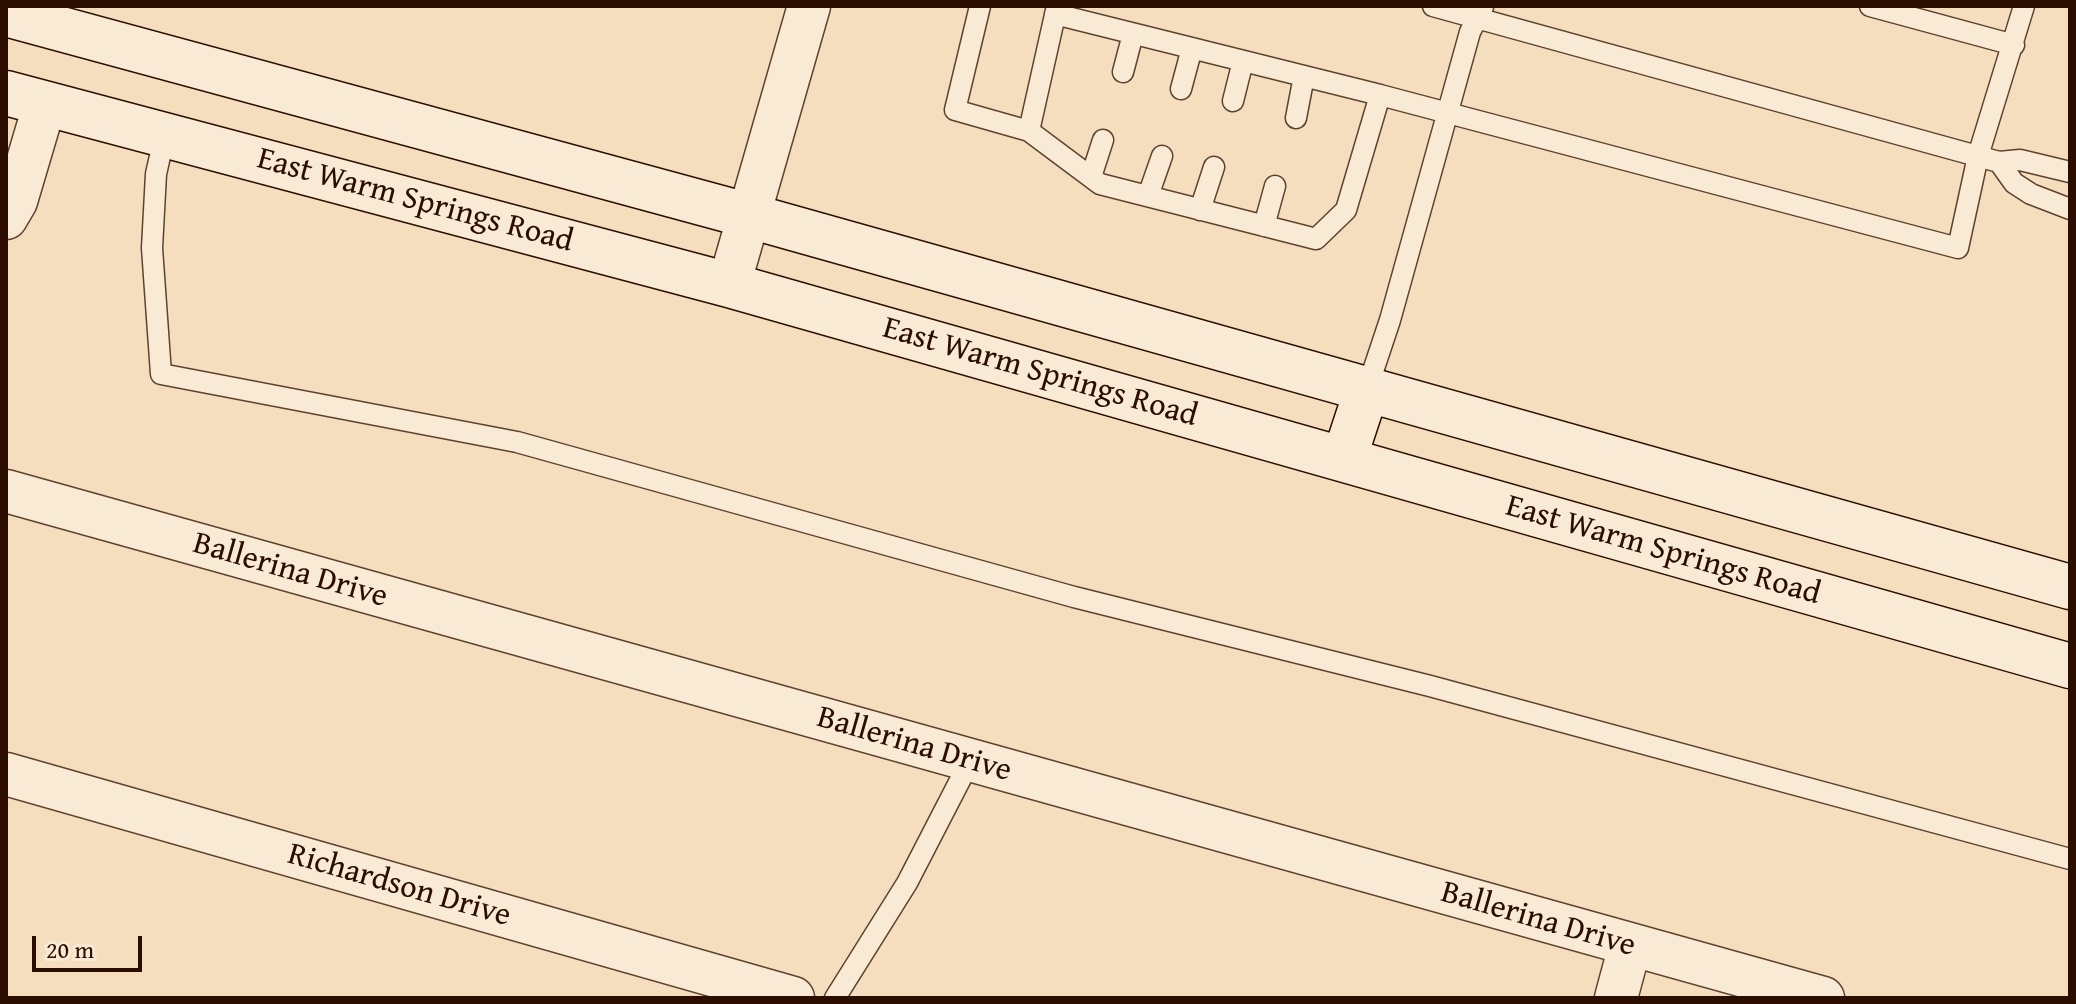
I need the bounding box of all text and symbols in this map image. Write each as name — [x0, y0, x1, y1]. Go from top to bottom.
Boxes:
street label: East Warm Springs Road — [253, 140, 577, 262]
street label: East Warm Springs Road — [878, 310, 1202, 436]
street label: East Warm Springs Road — [1501, 488, 1825, 614]
street label: Ballerina Drive — [188, 525, 392, 617]
street label: Ballerina Drive — [812, 699, 1016, 791]
street label: Richardson Drive — [283, 836, 515, 936]
street label: Ballerina Drive — [1436, 874, 1640, 966]
scale bar — [36, 920, 146, 970]
text: 20 m — [46, 932, 94, 967]

